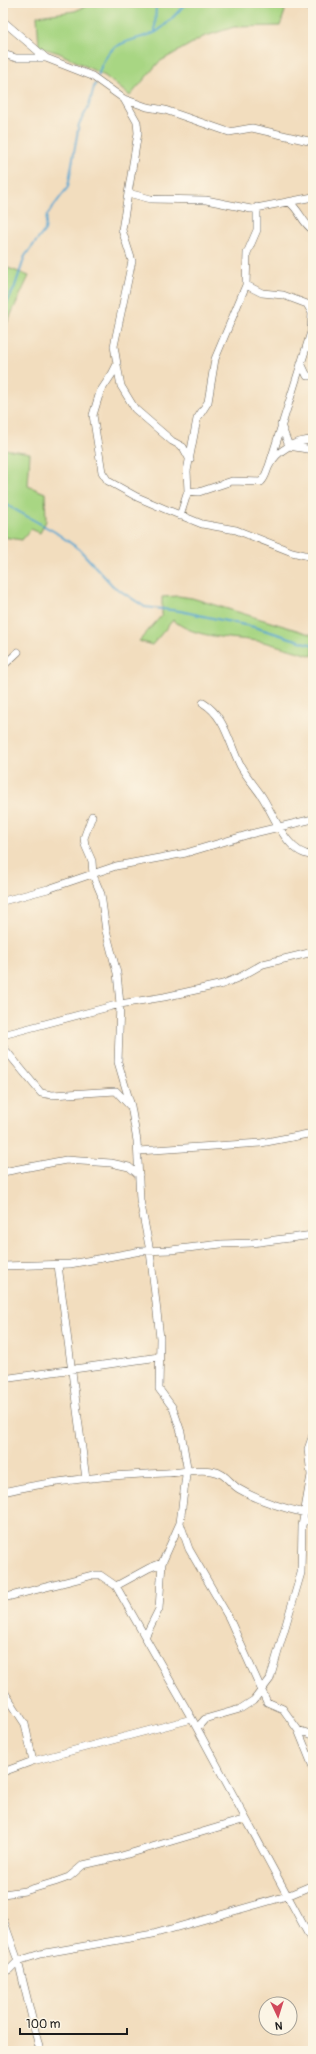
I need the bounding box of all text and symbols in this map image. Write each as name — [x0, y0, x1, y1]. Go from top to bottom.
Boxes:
north arrow — [258, 1996, 298, 2036]
scale bar — [20, 2010, 127, 2036]
text: 100 m — [26, 2017, 61, 2032]
text: N — [274, 2019, 283, 2032]

